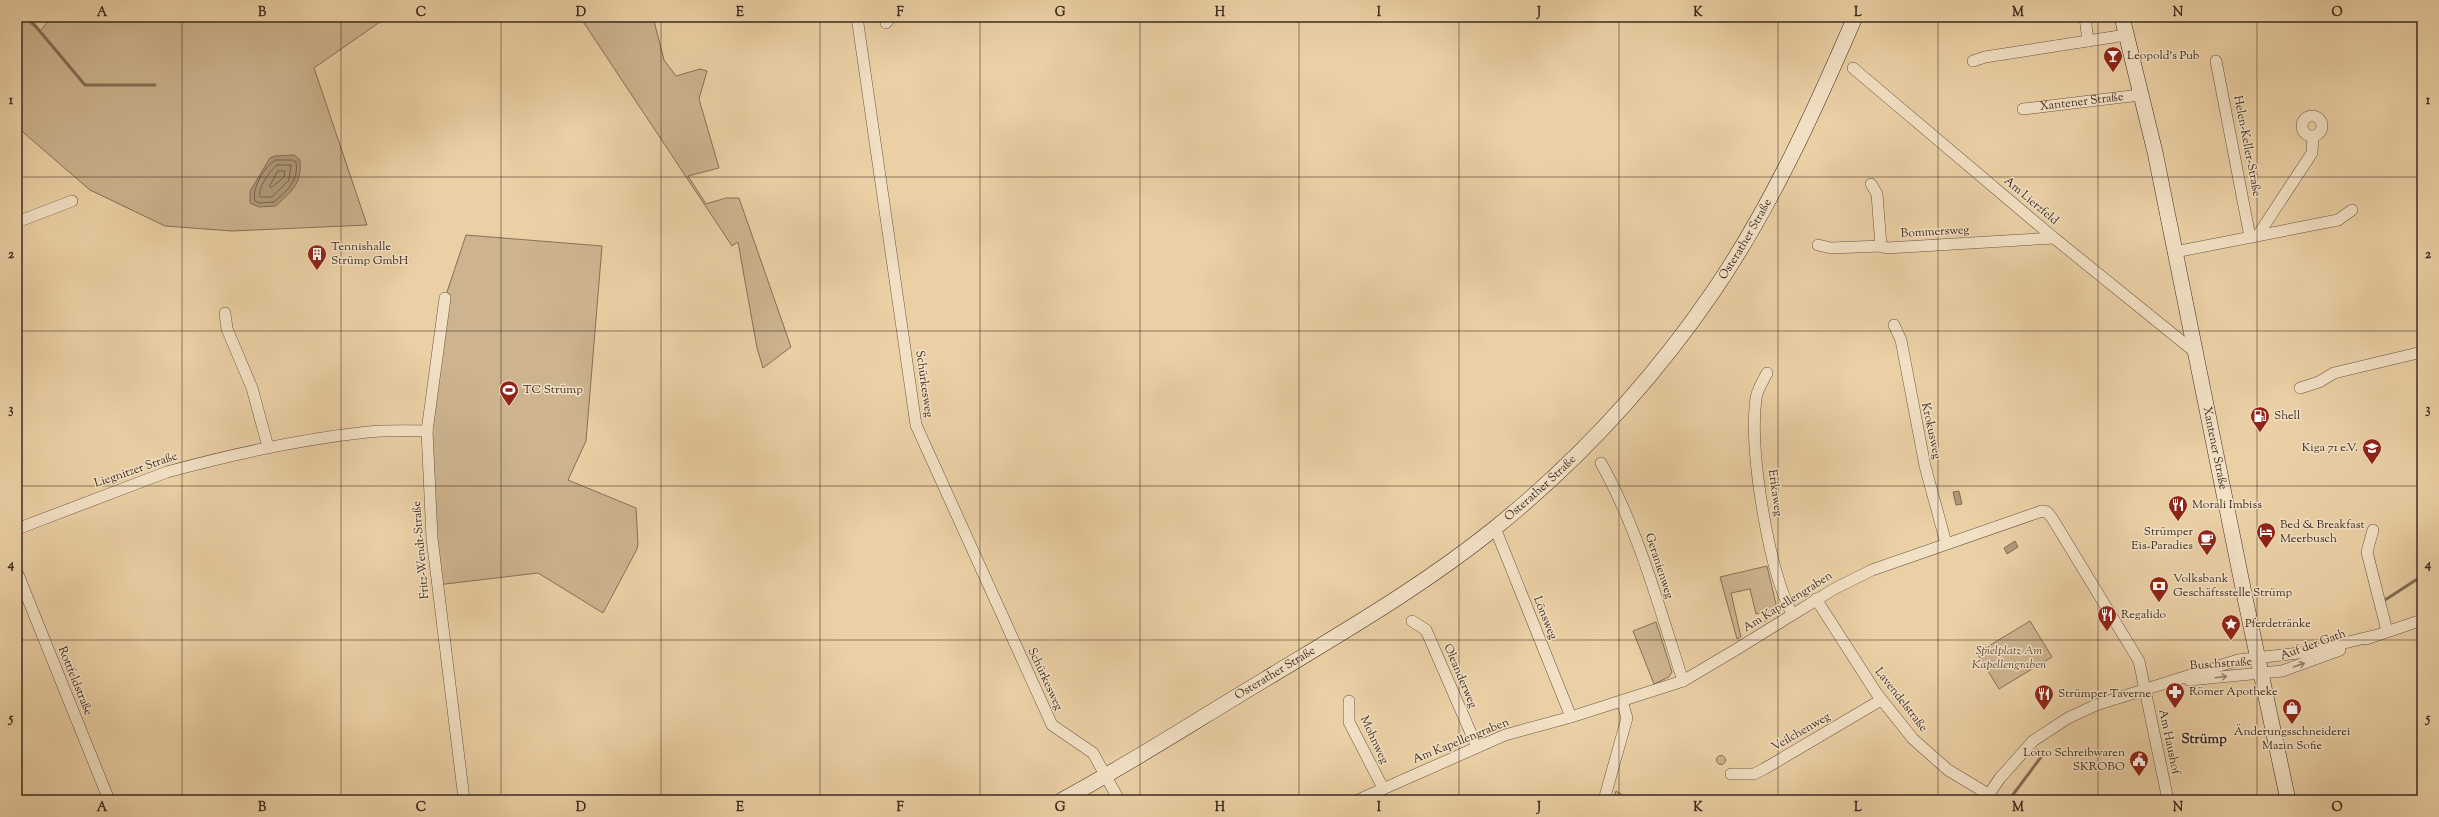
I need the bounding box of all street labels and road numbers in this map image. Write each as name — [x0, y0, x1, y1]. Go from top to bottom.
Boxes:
street label: Xantener Straße — [2039, 88, 2125, 116]
street label: Helen-Keller-Straße — [2228, 94, 2266, 198]
street label: Am Lierzfeld — [2000, 173, 2063, 230]
street label: Osterather Straße — [1714, 195, 1777, 284]
street label: Bommersweg — [1900, 221, 1970, 243]
street label: Schürkesweg — [910, 349, 938, 419]
street label: Krokusweg — [1916, 401, 1946, 461]
street label: Xantener Straße — [2198, 405, 2232, 491]
street label: Liegnitzer Straße — [92, 447, 180, 493]
street label: Osterather Straße — [1500, 451, 1581, 526]
street label: Erikaweg — [1763, 468, 1787, 518]
street label: Fritz-Wendt-Straße — [408, 500, 434, 600]
street label: Geranienweg — [1640, 531, 1678, 601]
street label: Am Kapellengraben — [1740, 567, 1836, 637]
street label: Lönsweg — [1528, 593, 1562, 643]
street label: Auf der Gath — [2278, 625, 2348, 665]
street label: Oleanderweg — [1438, 641, 1482, 711]
street label: Osterather Straße — [1231, 642, 1319, 705]
street label: Rottfeldstraße — [53, 644, 97, 719]
street label: Schürkesweg — [1023, 645, 1067, 714]
street label: Buschstraße — [2189, 653, 2253, 675]
street label: Lavendelstraße — [1870, 664, 1932, 736]
street label: Veilchenweg — [1768, 708, 1834, 756]
street label: Am Haushof — [2153, 708, 2185, 777]
street label: Mohnweg — [1355, 713, 1393, 767]
street label: Am Kapellengraben — [1410, 713, 1512, 769]

